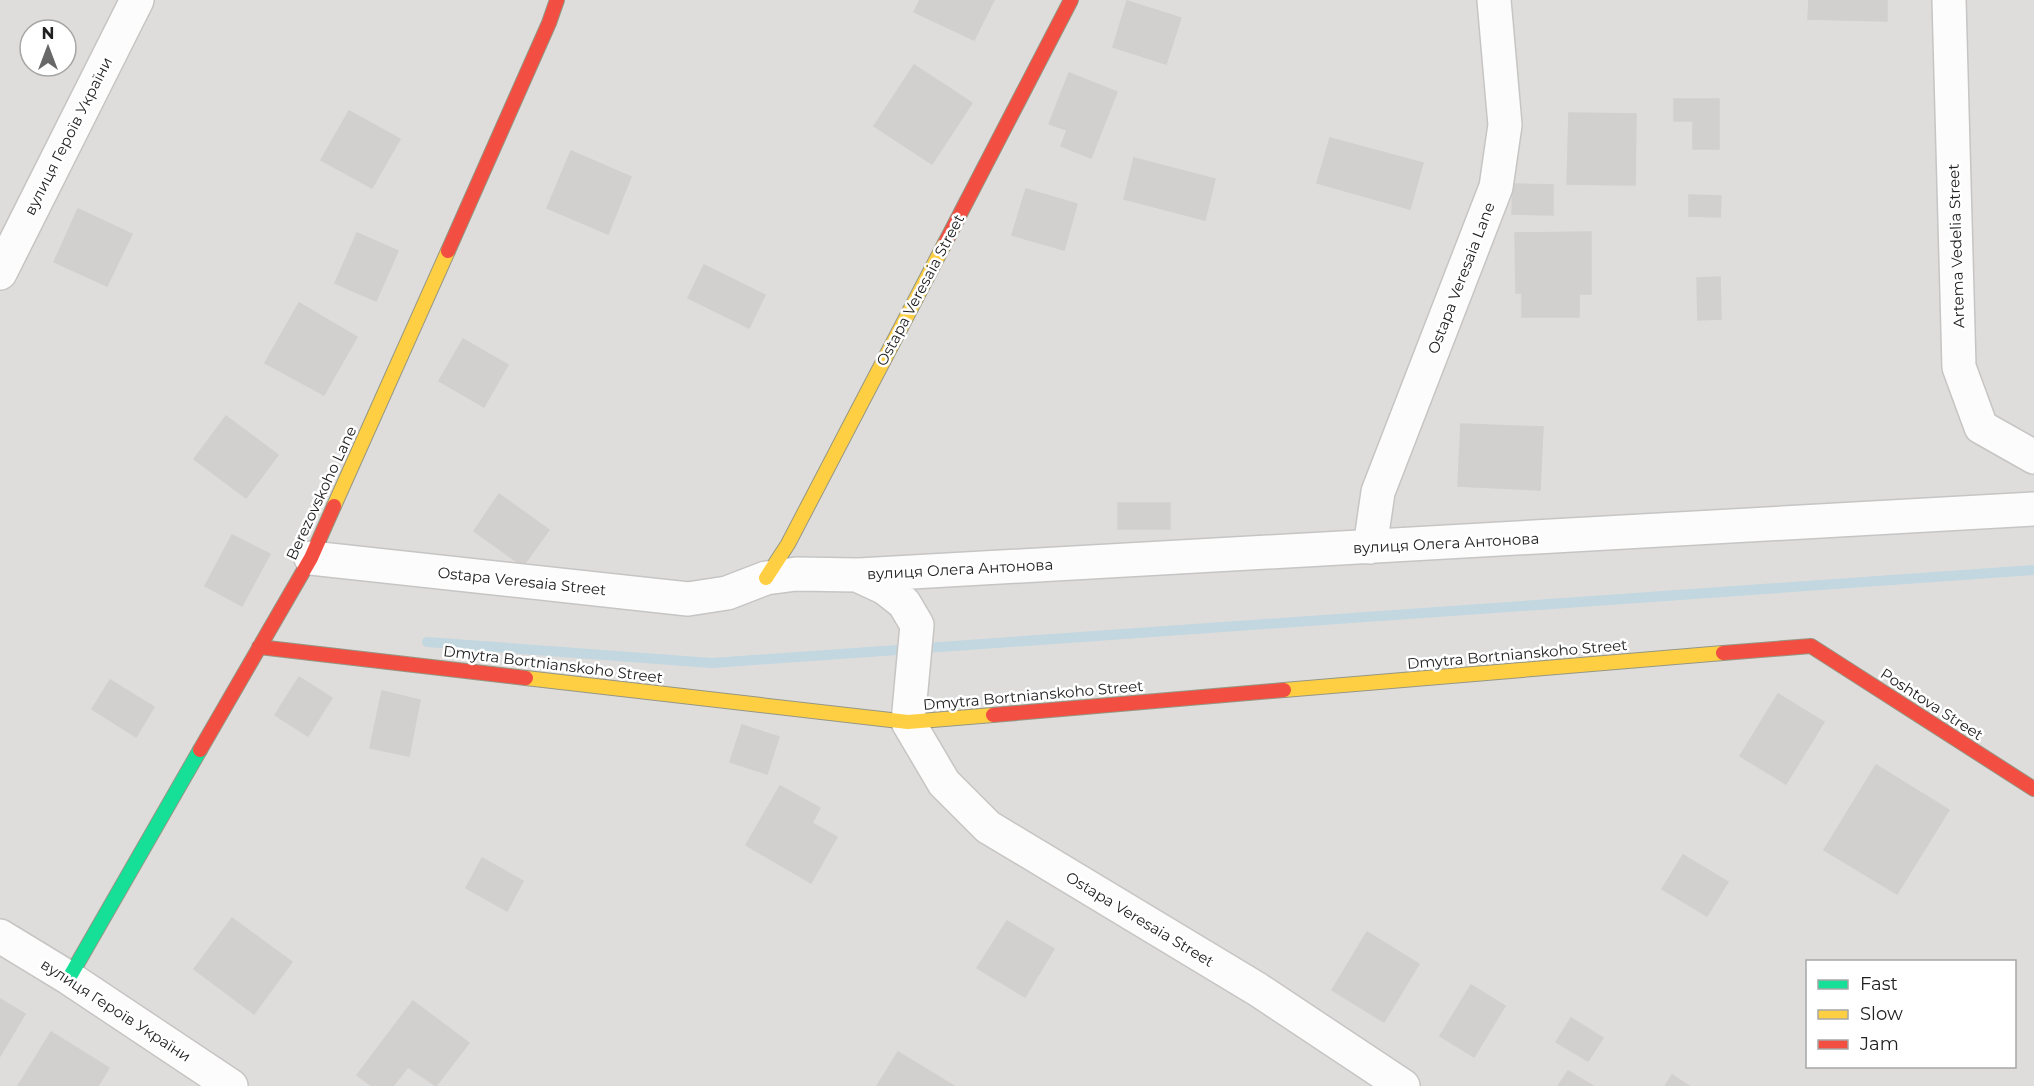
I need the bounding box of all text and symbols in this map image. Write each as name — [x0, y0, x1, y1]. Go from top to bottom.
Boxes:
north arrow — [18, 18, 78, 78]
text: N — [42, 24, 54, 43]
street label: вулиця Героїв України — [20, 54, 116, 218]
street label: Artema Vedelia Street — [1944, 163, 1968, 329]
street label: Ostapa Veresaia Lane — [1423, 199, 1499, 357]
street label: Ostapa Veresaia Street — [872, 211, 968, 369]
street label: Berezovskoho Lane — [282, 423, 360, 563]
street label: вулиця Олега Антонова — [1352, 529, 1540, 557]
street label: вулиця Олега Антонова — [866, 555, 1054, 583]
street label: Ostapa Veresaia Street — [437, 563, 607, 599]
street label: Dmytra Bortnianskoho Street — [1406, 635, 1628, 673]
street label: Dmytra Bortnianskoho Street — [442, 641, 664, 687]
street label: Poshtova Street — [1877, 664, 1987, 744]
street label: Dmytra Bortnianskoho Street — [922, 676, 1144, 714]
street label: Ostapa Veresaia Street — [1063, 867, 1217, 971]
street label: вулиця Героїв України — [37, 954, 195, 1066]
legend — [1806, 960, 2016, 1068]
text: Fast — [1860, 973, 1898, 995]
text: Slow — [1860, 1003, 1903, 1025]
text: Jam — [1859, 1033, 1899, 1055]

